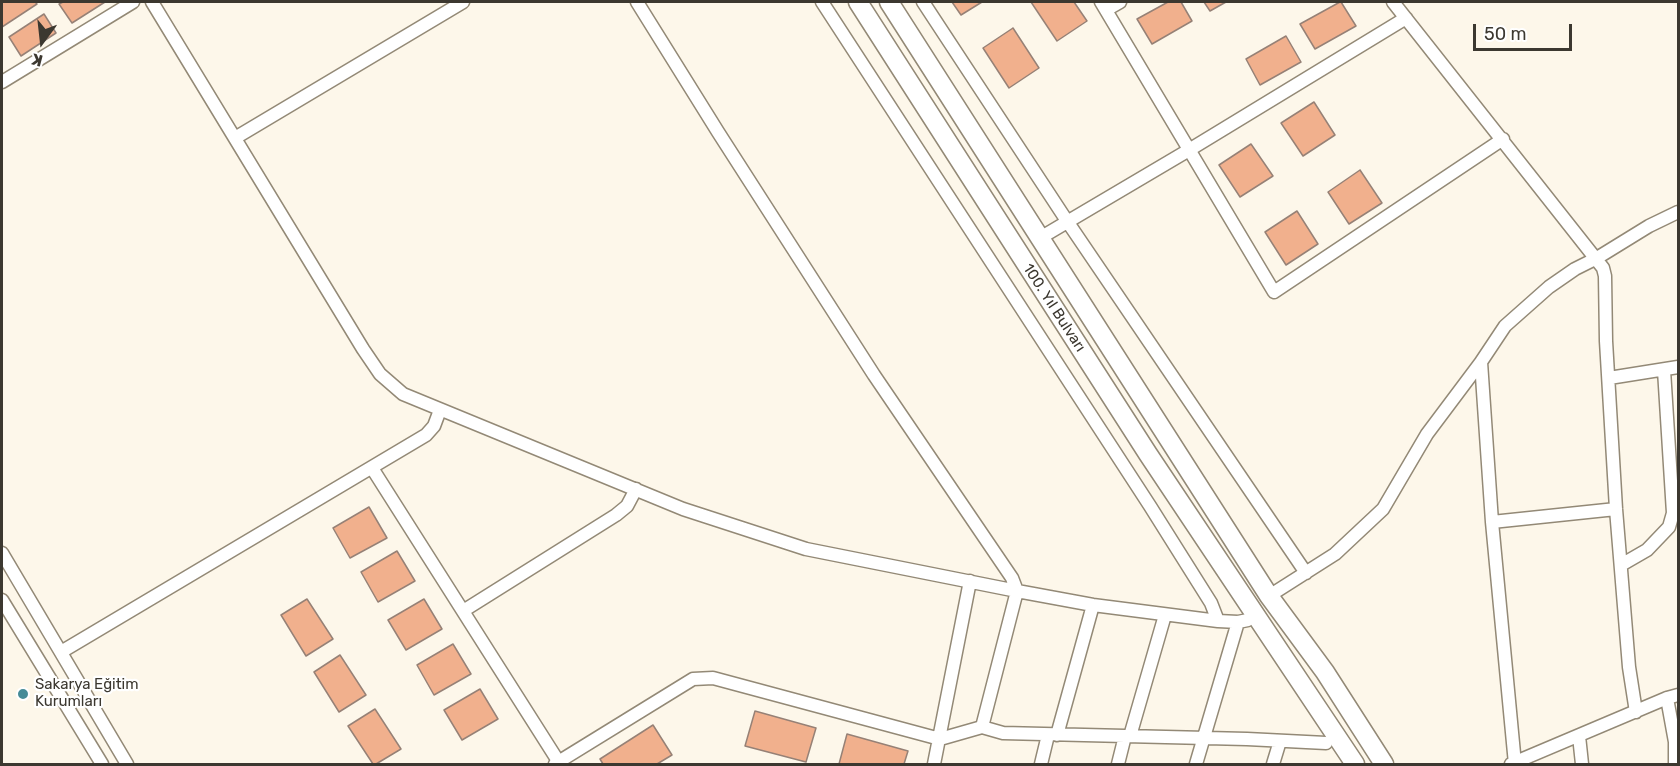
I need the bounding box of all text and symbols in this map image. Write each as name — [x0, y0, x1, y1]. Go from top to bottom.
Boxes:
north arrow — [12, 12, 72, 72]
scale bar — [1476, 12, 1575, 50]
text: 50 m — [1484, 23, 1527, 45]
text: K — [30, 49, 45, 70]
street label: 100. Yıl Bulvarı — [1019, 261, 1089, 355]
place label: Sakarya Eğitim Kurumları — [35, 676, 139, 711]
marker: Sakarya Eğitim Kurumları — [16, 687, 30, 701]

